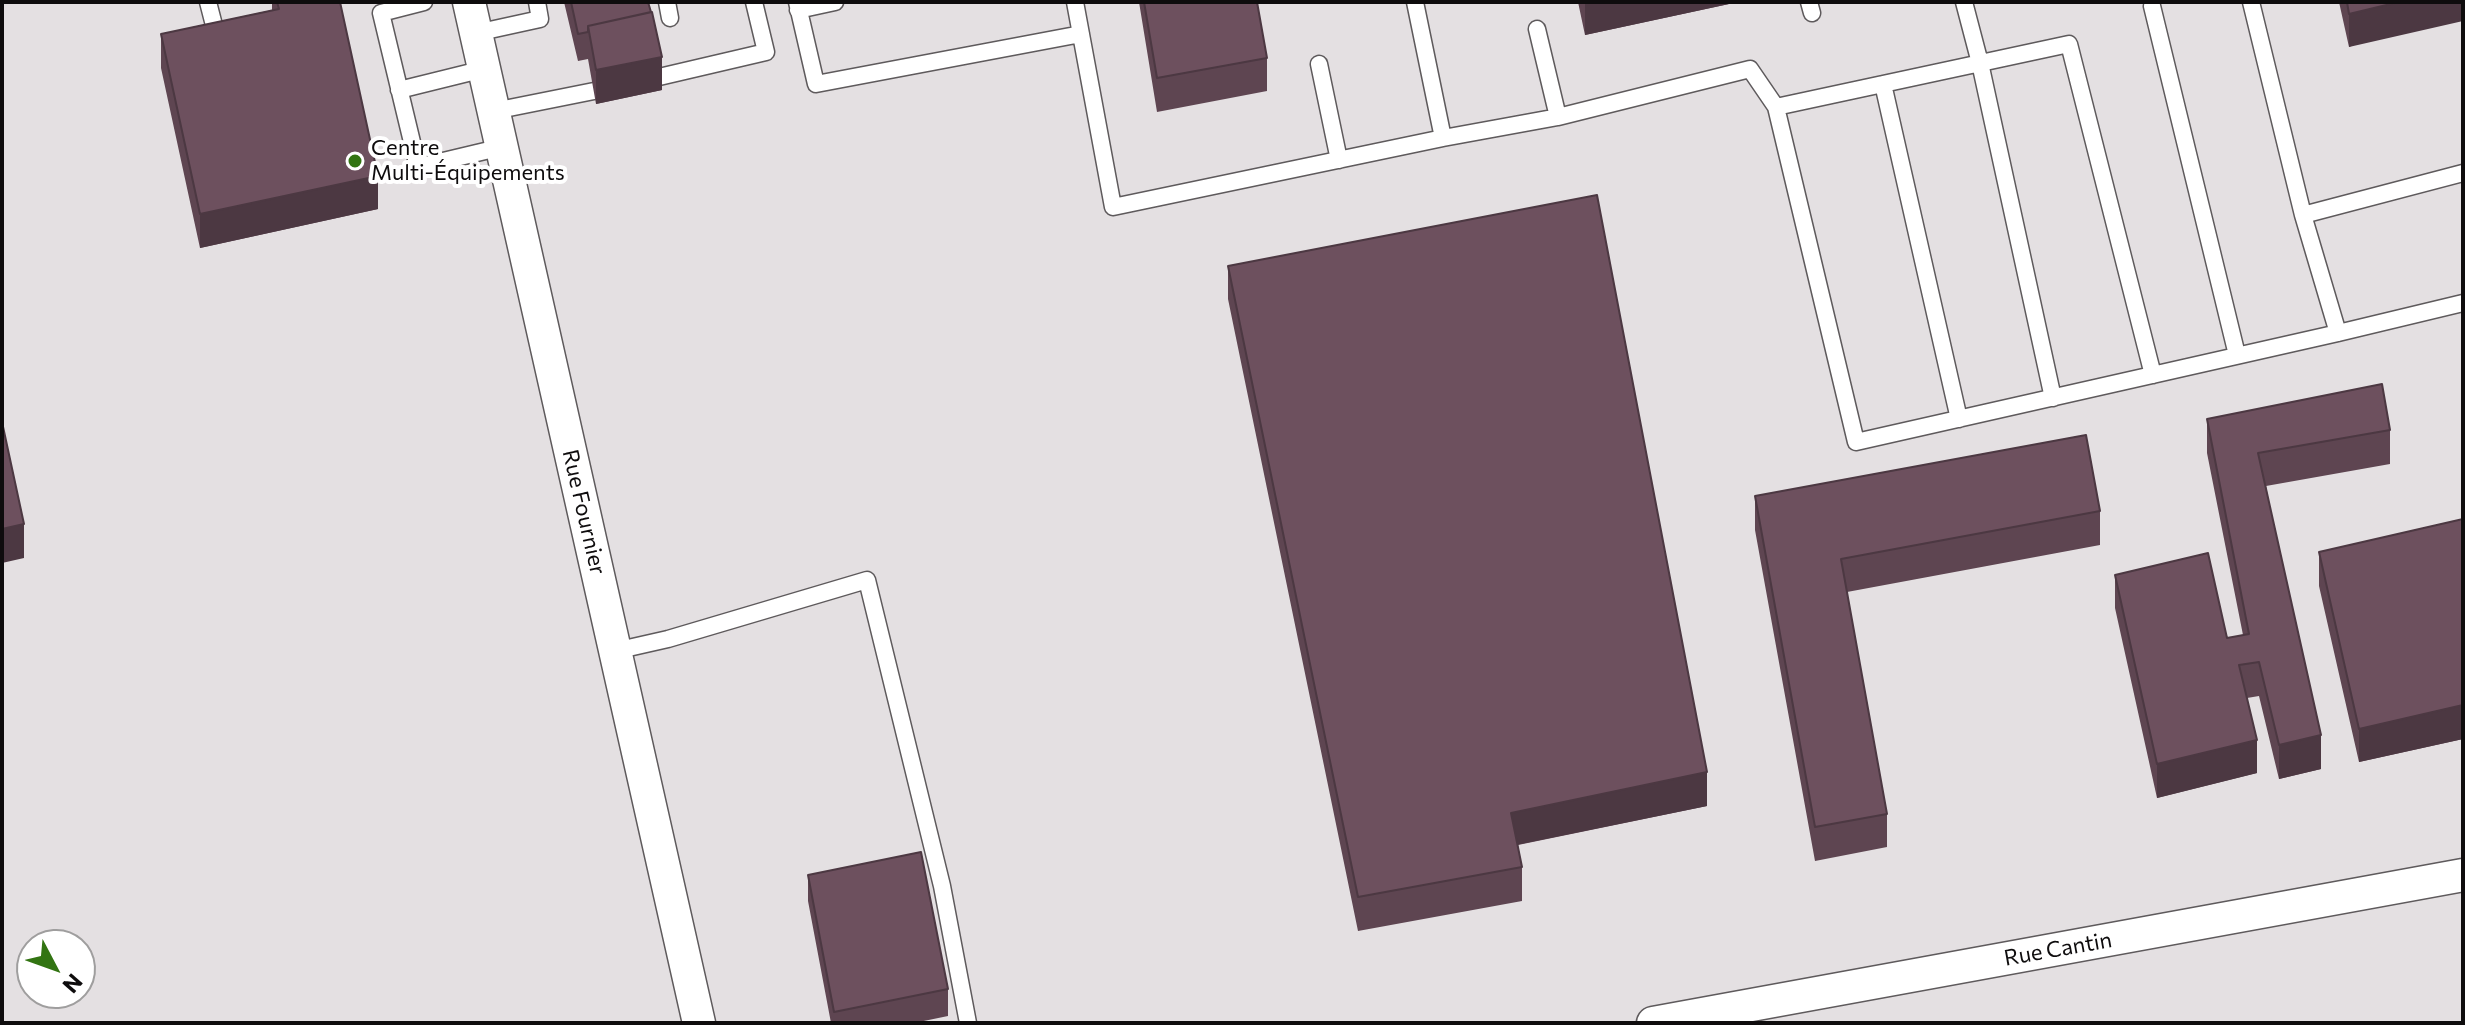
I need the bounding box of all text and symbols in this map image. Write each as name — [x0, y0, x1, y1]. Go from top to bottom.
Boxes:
place label: Centre Multi-Équipements — [371, 135, 565, 186]
marker: Centre Multi-Équipements — [346, 152, 364, 170]
street label: Rue Fournier — [557, 447, 611, 577]
street label: Rue Cantin — [2002, 927, 2114, 971]
north arrow — [16, 929, 96, 1009]
text: N — [57, 969, 89, 999]

